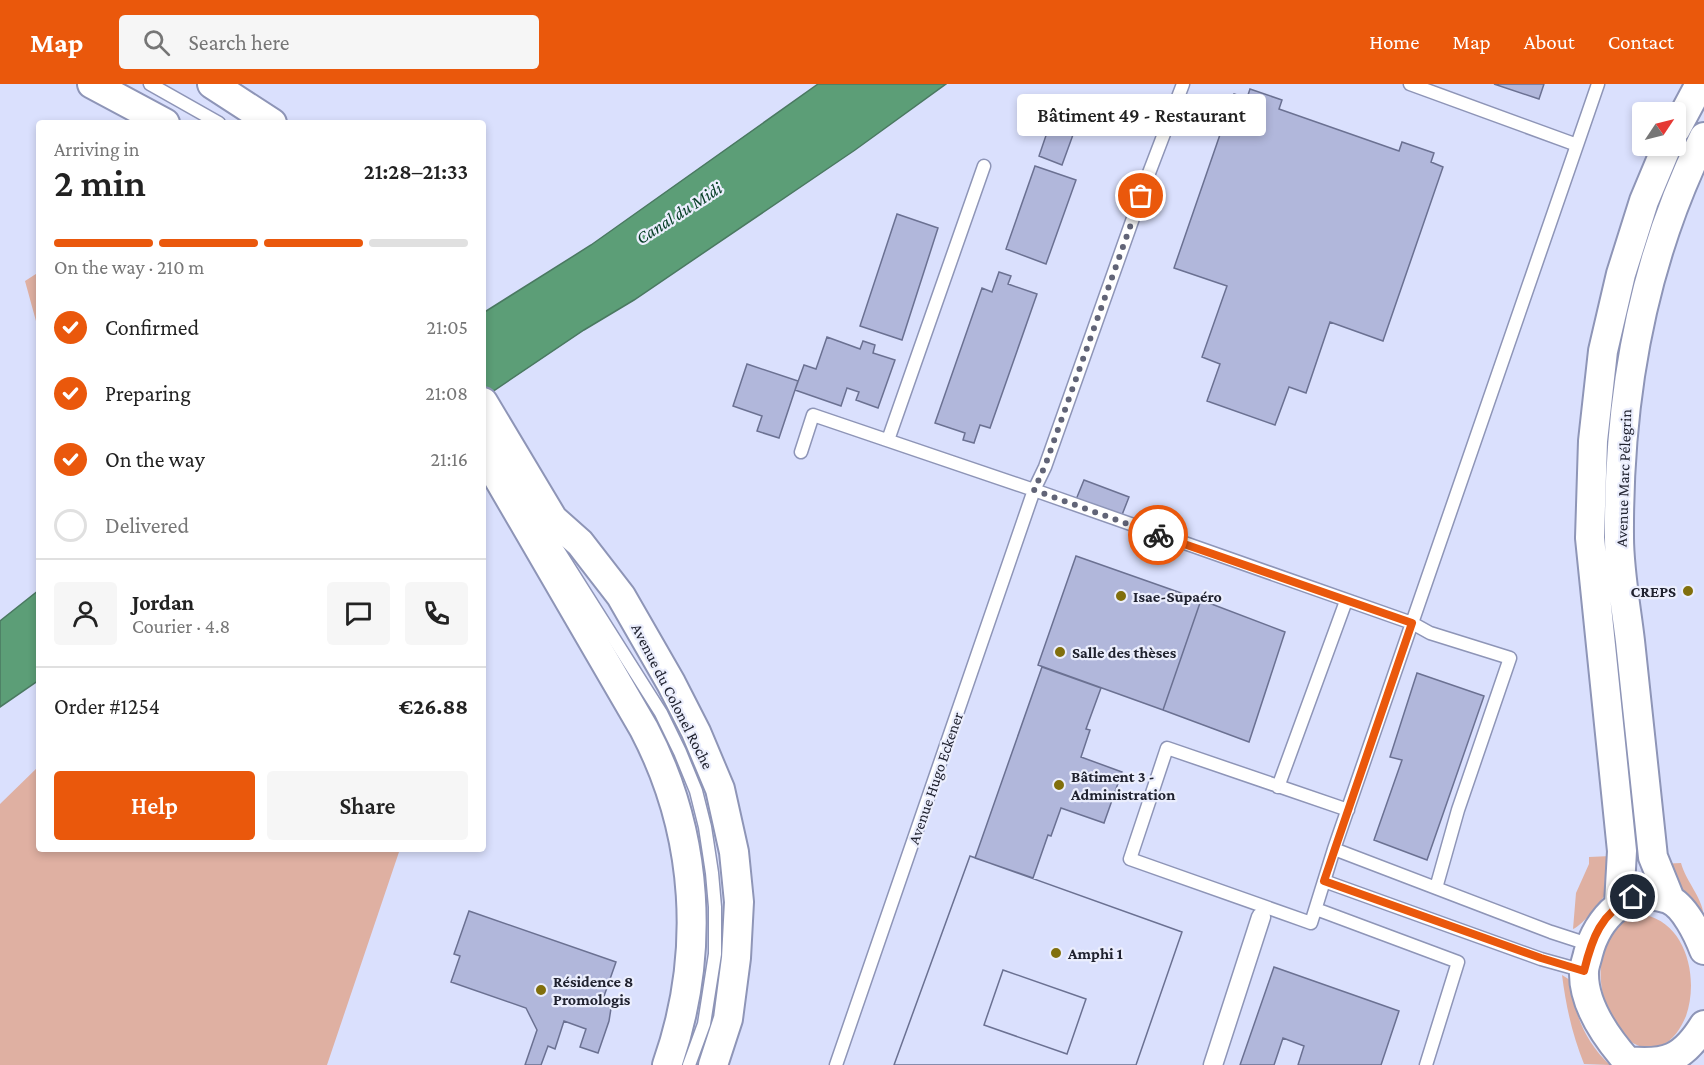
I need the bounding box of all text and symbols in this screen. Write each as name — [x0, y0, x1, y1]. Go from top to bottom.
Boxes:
search box — [119, 15, 539, 69]
icon: search — [140, 26, 173, 59]
text: Map — [30, 27, 83, 58]
text: Search here — [188, 30, 289, 55]
text: Home — [1369, 30, 1419, 54]
text: Map — [1452, 30, 1491, 54]
text: About — [1524, 30, 1575, 54]
text: Contact — [1608, 30, 1674, 54]
callout: Bâtiment 49 - Restaurant — [1016, 94, 1266, 136]
north arrow — [1632, 102, 1686, 156]
map controls — [1632, 102, 1686, 156]
text: Bâtiment 49 - Restaurant — [1037, 104, 1246, 126]
text: Arriving in — [54, 138, 139, 160]
text: 21:28–21:33 — [364, 159, 468, 184]
text: 2 min — [54, 161, 146, 204]
pin — [1115, 170, 1166, 221]
water label: Canal du Midi — [632, 178, 726, 248]
icon: bag — [1124, 179, 1157, 212]
text: On the way · 210 m — [54, 256, 204, 278]
icon: check — [54, 311, 87, 344]
text: Confirmed — [105, 315, 199, 340]
text: 21:05 — [427, 316, 468, 338]
icon: check — [54, 377, 87, 410]
text: Preparing — [105, 381, 191, 406]
text: 21:08 — [425, 382, 468, 404]
street label: Avenue Marc Pélegrin — [1613, 408, 1635, 547]
icon: check — [54, 443, 87, 476]
text: On the way — [105, 447, 205, 472]
text: 21:16 — [430, 448, 468, 470]
courier — [1128, 505, 1188, 565]
text: Delivered — [105, 513, 189, 538]
icon: bike — [1142, 519, 1175, 552]
button: person — [54, 582, 117, 645]
button: chat — [327, 582, 390, 645]
button: phone — [405, 582, 468, 645]
place label: CREPS — [1631, 583, 1676, 600]
marker: CREPS — [1681, 584, 1695, 598]
place label: Isae-Supaéro — [1133, 588, 1222, 605]
marker: Isae-Supaéro — [1114, 589, 1128, 603]
text: Jordan — [132, 590, 194, 615]
text: Courier · 4.8 — [132, 615, 230, 637]
street label: Avenue du Colonel Roche — [628, 621, 717, 772]
place label: Salle des thèses — [1072, 644, 1177, 661]
marker: Salle des thèses — [1053, 645, 1067, 659]
text: Order #1254 — [54, 694, 160, 719]
text: €26.88 — [399, 694, 468, 719]
street label: Avenue Hugo Eckener — [905, 709, 967, 847]
place label: Bâtiment 3 - Administration — [1070, 768, 1175, 803]
button: Help — [54, 771, 255, 840]
button: Share — [267, 771, 468, 840]
marker: Bâtiment 3 - Administration — [1052, 778, 1066, 792]
pin — [1607, 871, 1658, 922]
icon: home — [1616, 880, 1649, 913]
place label: Amphi 1 — [1067, 945, 1123, 962]
marker: Amphi 1 — [1049, 946, 1063, 960]
place label: Résidence 8 Promologis — [553, 973, 633, 1008]
marker: Résidence 8 Promologis — [534, 983, 548, 997]

